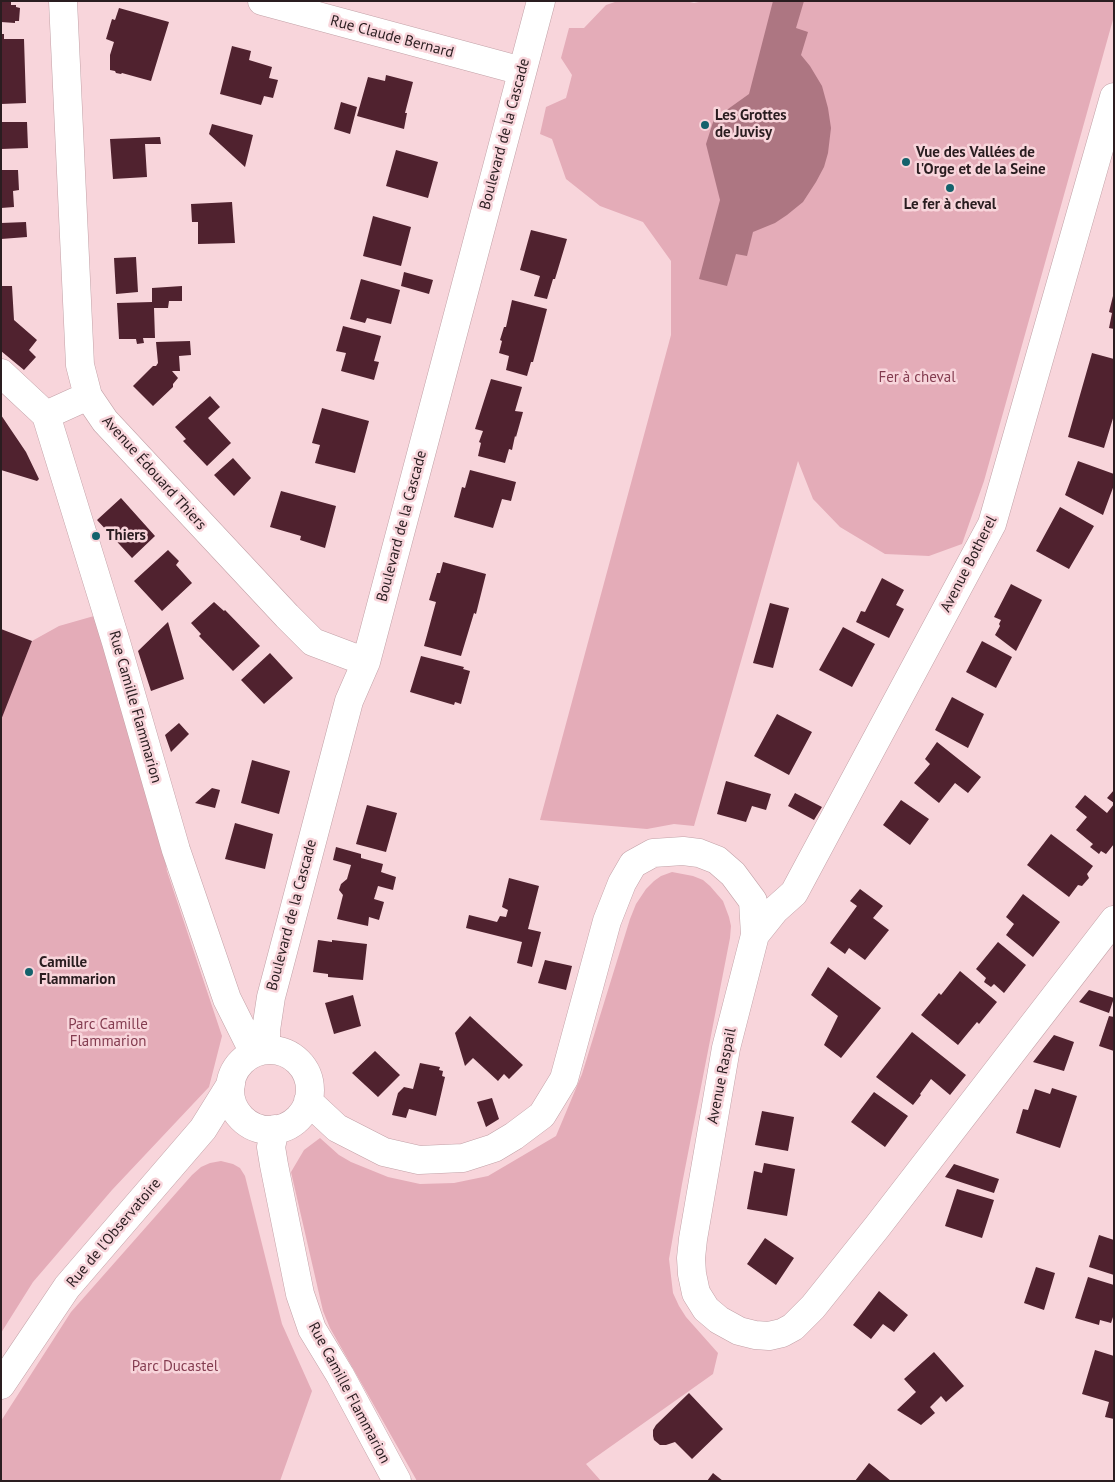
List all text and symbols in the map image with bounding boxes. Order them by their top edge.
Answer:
street label: Rue Claude Bernard [328,12,456,62]
street label: Boulevard de la Cascade [476,56,534,212]
place label: Les Grottes de Juvisy [715,107,787,142]
marker: Les Grottes de Juvisy [699,119,711,131]
place label: Vue des Vallées de l'Orge et de la Seine [916,144,1046,179]
marker: Vue des Vallées de l'Orge et de la Seine [900,156,912,168]
marker: Le fer à cheval [944,182,956,194]
place label: Le fer à cheval [904,196,996,214]
park label: Fer à cheval [878,369,956,387]
street label: Avenue Édouard Thiers [98,412,210,534]
street label: Boulevard de la Cascade [373,448,431,604]
street label: Avenue Botherel [937,513,1001,615]
place label: Thiers [106,527,146,545]
marker: Thiers [90,530,102,542]
street label: Rue Camille Flammarion [105,629,165,785]
street label: Boulevard de la Cascade [263,837,321,993]
place label: Camille Flammarion [39,954,116,989]
marker: Camille Flammarion [23,966,35,978]
park label: Parc Camille Flammarion [68,1016,148,1051]
street label: Avenue Raspail [704,1027,740,1125]
street label: Rue de l'Observatoire [63,1175,165,1291]
street label: Rue Camille Flammarion [304,1319,394,1467]
park label: Parc Ducastel [132,1358,218,1376]

